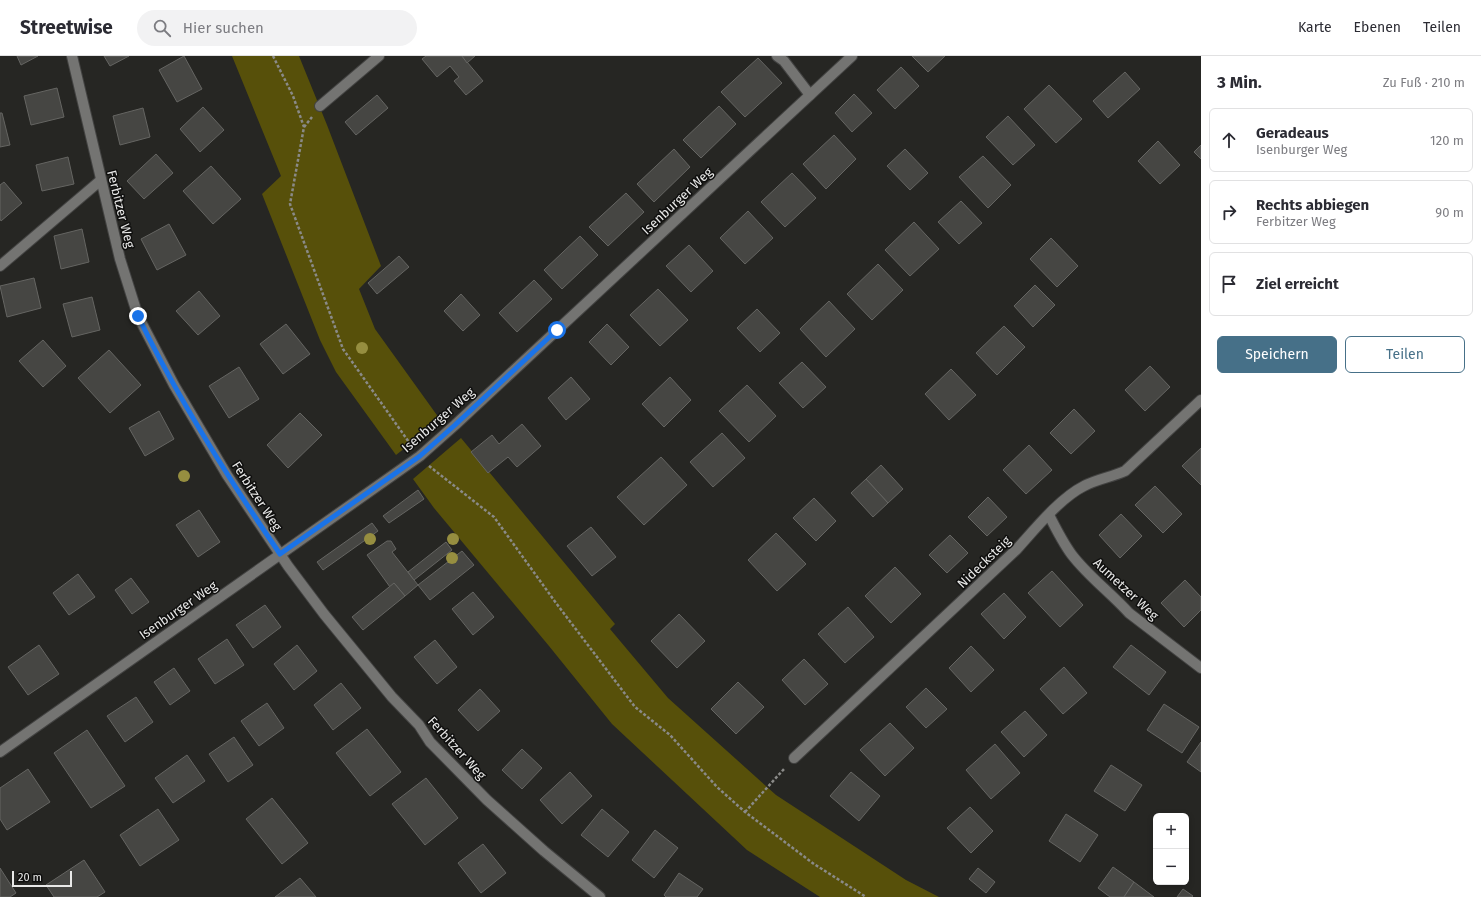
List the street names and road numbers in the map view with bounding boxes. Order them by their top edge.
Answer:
street label: Isenburger Weg [639,164,716,238]
street label: Ferbitzer Weg [104,169,138,250]
street label: Isenburger Weg [399,384,478,456]
street label: Ferbitzer Weg [229,458,285,534]
street label: Nidecksteig [954,533,1014,591]
street label: Aumetzer Weg [1090,555,1162,623]
street label: Isenburger Weg [136,578,220,642]
street label: Ferbitzer Weg [425,713,489,783]

